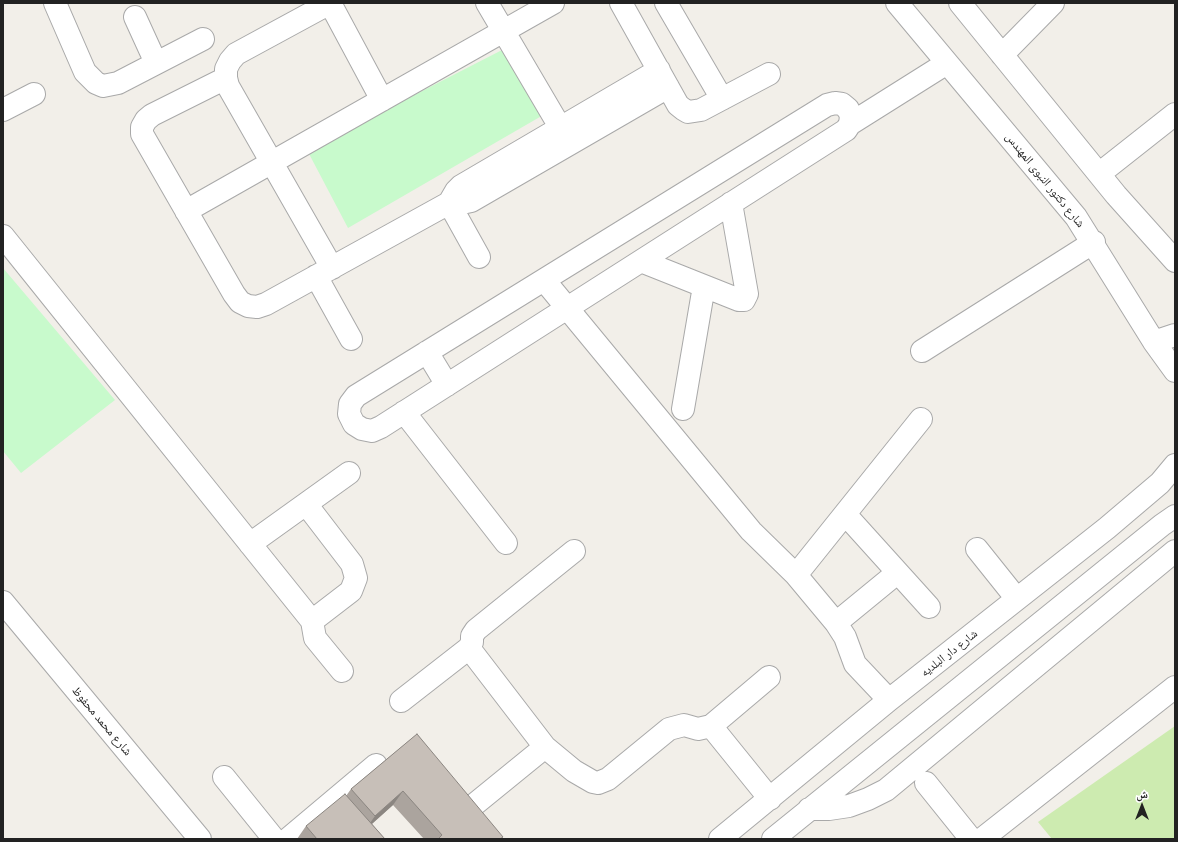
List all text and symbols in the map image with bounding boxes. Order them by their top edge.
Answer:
street label: شارع دكتور النبوى المهندس [1002,130,1088,230]
street label: شارع دار البلديه [918,626,980,680]
street label: شارع محمد محفوظ [69,683,135,759]
north arrow [1122,786,1162,826]
text: ش [1136,787,1148,800]

